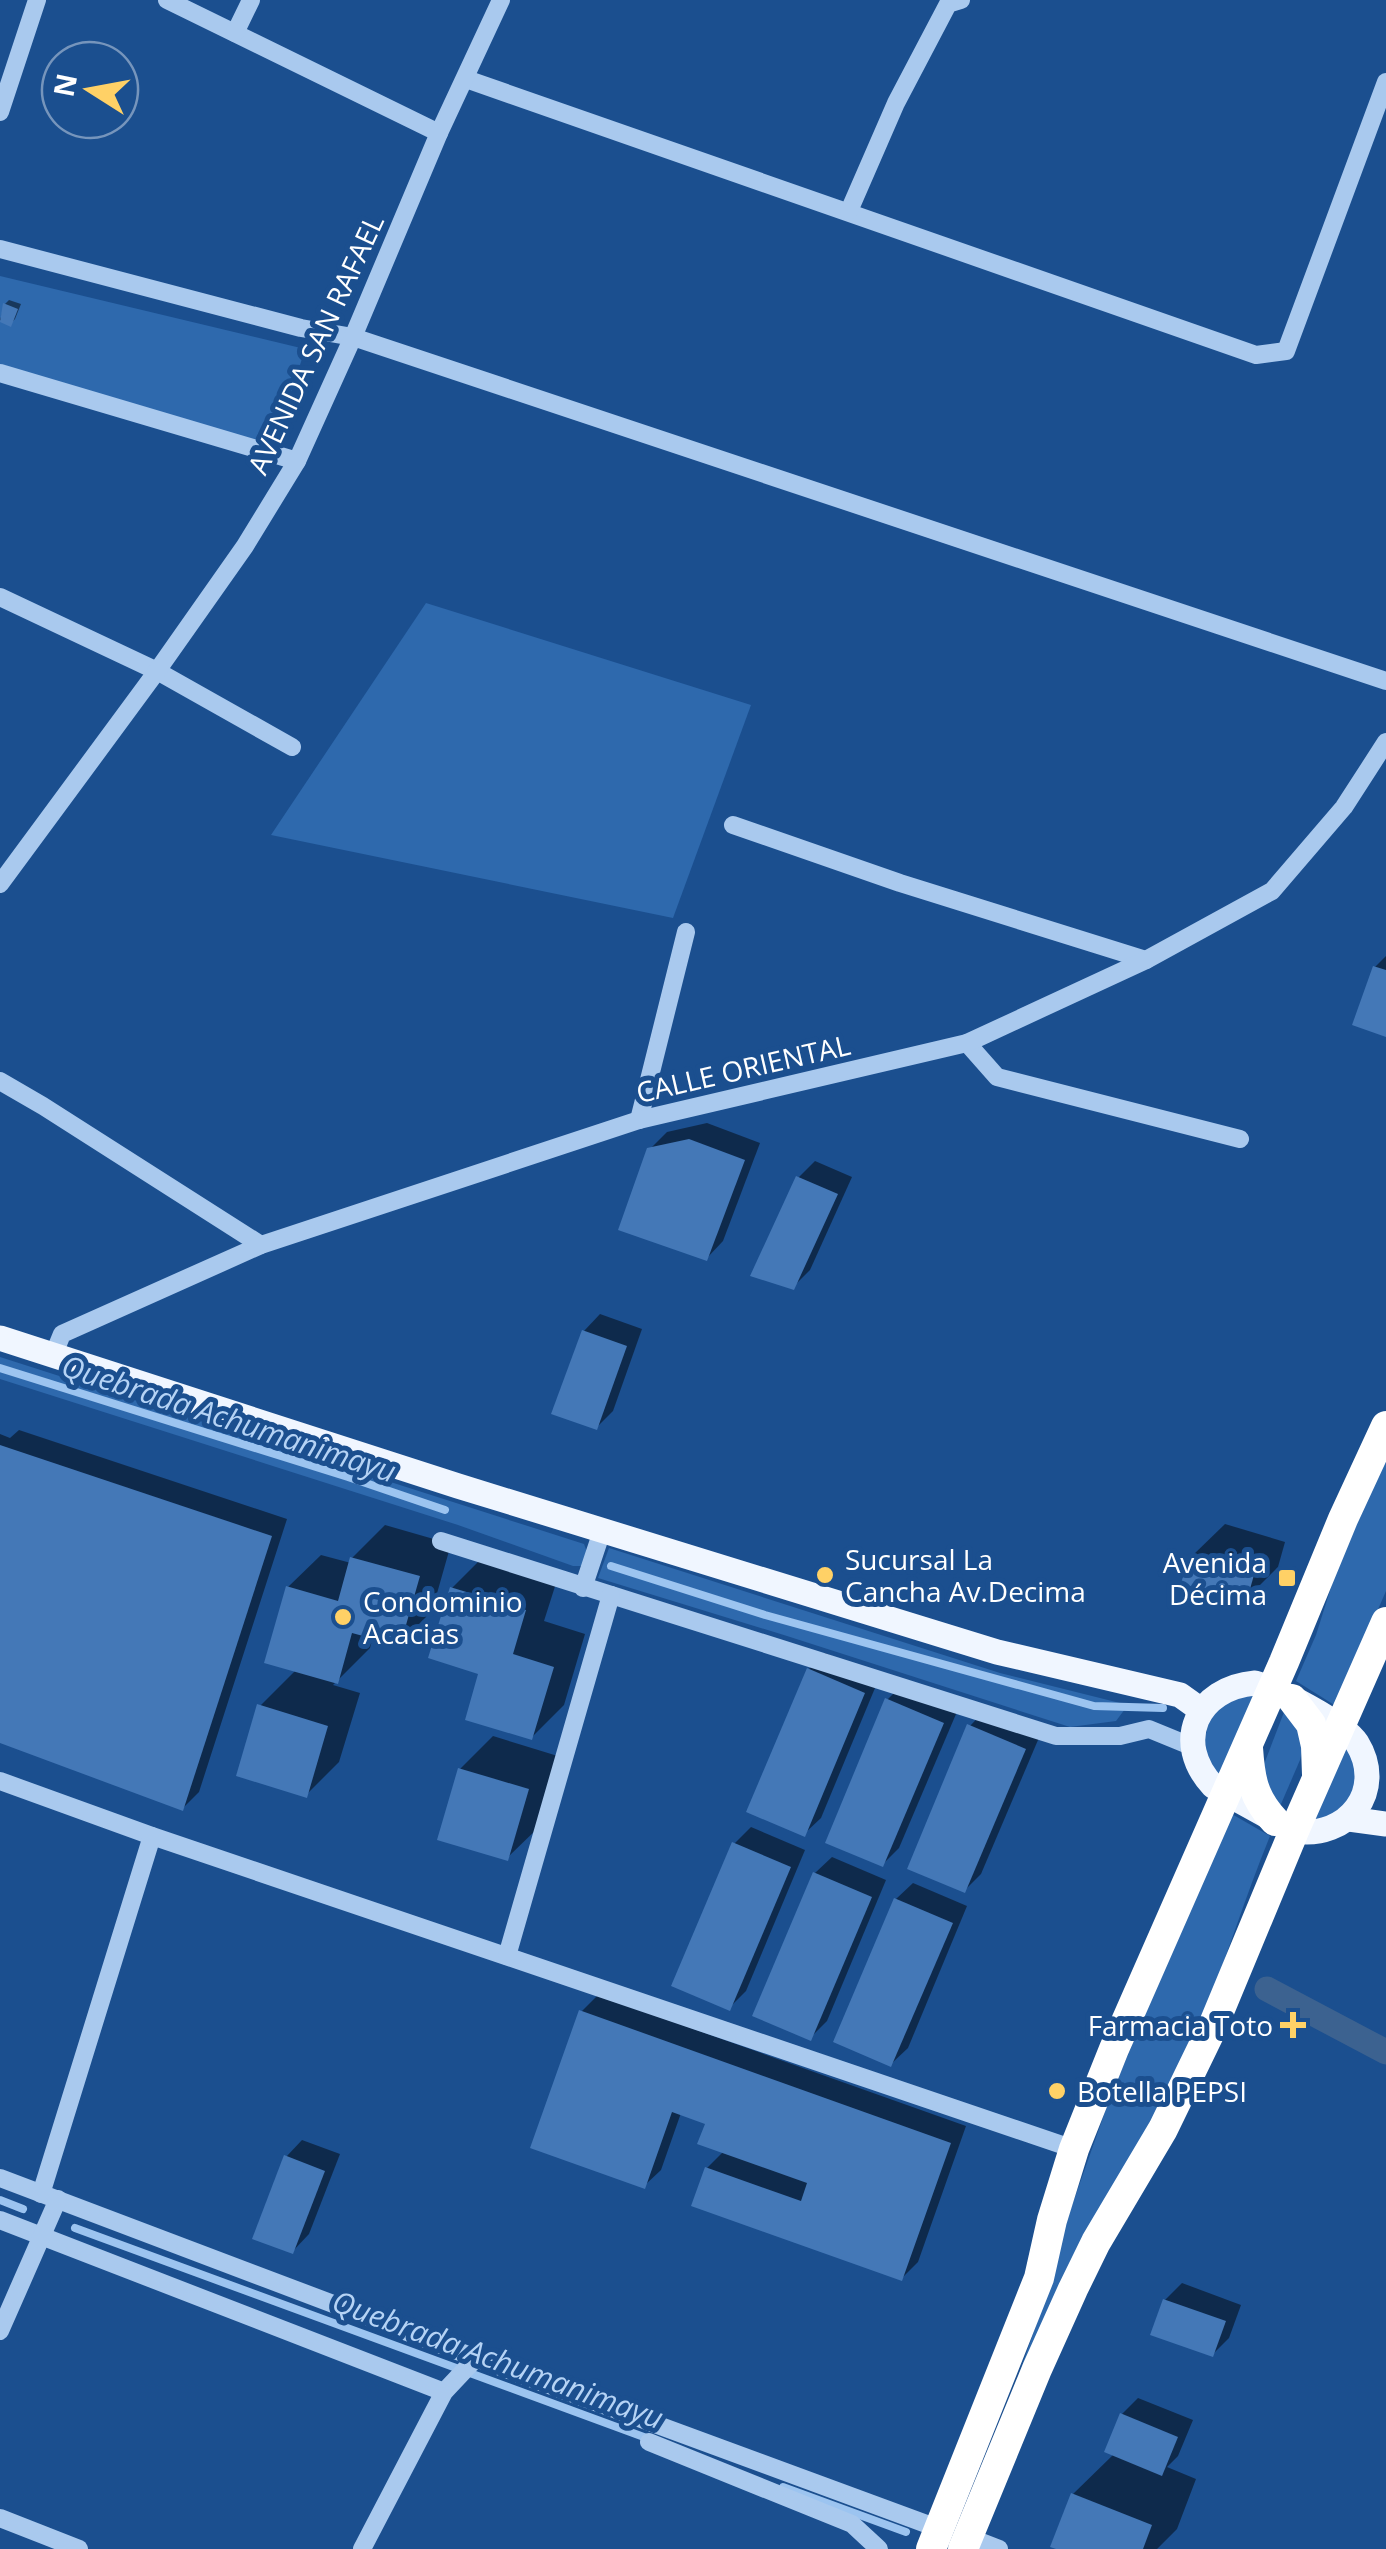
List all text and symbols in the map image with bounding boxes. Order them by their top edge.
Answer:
north arrow [40,40,140,140]
text: N [44,70,85,100]
street label: AVENIDA SAN RAFAEL [238,208,392,480]
street label: CALLE ORIENTAL [632,1025,854,1111]
water label: Quebrada Achumanimayu [57,1345,401,1491]
place label: Sucursal La Cancha Av.Decima [845,1540,1086,1610]
place label: Avenida Décima [1163,1543,1267,1613]
marker: Sucursal La Cancha Av.Decima [814,1564,836,1586]
marker: Avenida Décima [1276,1567,1298,1589]
place label: Condominio Acacias [363,1582,523,1652]
marker: Condominio Acacias [332,1606,354,1628]
place label: Farmacia Toto [1088,2006,1273,2044]
marker: Farmacia Toto [1282,2014,1304,2036]
place label: Botella PEPSI [1077,2072,1247,2110]
marker: Botella PEPSI [1046,2080,1068,2102]
water label: Quebrada Achumanimayu [327,2280,669,2438]

